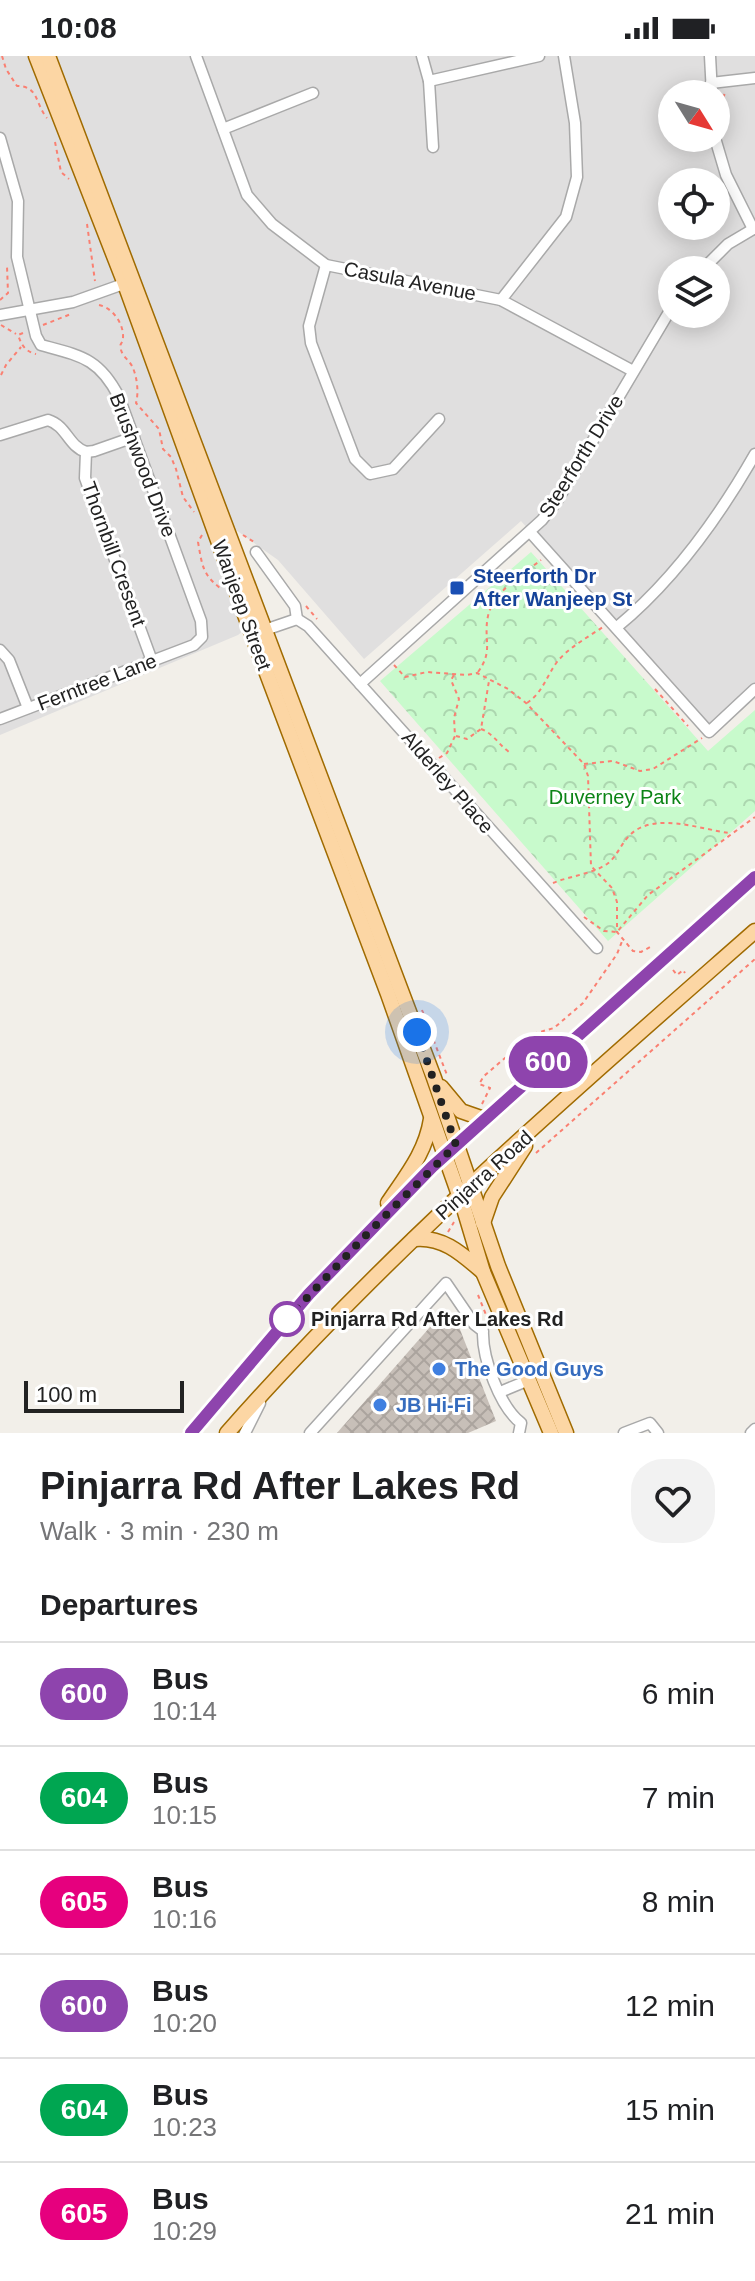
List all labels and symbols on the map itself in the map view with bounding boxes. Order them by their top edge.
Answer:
north arrow [658,80,730,152]
street label: Casula Avenue [342,257,478,305]
street label: Brushwood Drive [105,390,181,540]
street label: Steerforth Drive [535,391,627,521]
street label: Thornbill Cresent [78,479,151,630]
street label: Wanjeep Street [208,537,276,674]
place label: Steerforth Dr After Wanjeep St [473,565,633,610]
marker: Steerforth Dr After Wanjeep St [448,579,466,597]
street label: Ferntree Lane [34,649,160,715]
street label: Alderley Place [398,727,498,837]
park label: Duverney Park [549,786,682,808]
your location [397,1012,437,1052]
line badge: 600 [502,1036,594,1088]
street label: Pinjarra Road [431,1126,537,1224]
marker: Pinjarra Rd After Lakes Rd [270,1302,304,1336]
place label: Pinjarra Rd After Lakes Rd [311,1308,564,1330]
place label: The Good Guys [455,1358,604,1380]
marker: The Good Guys [430,1360,448,1378]
scale bar [24,1377,184,1413]
place label: JB Hi-Fi [396,1394,472,1416]
marker: JB Hi-Fi [371,1396,389,1414]

